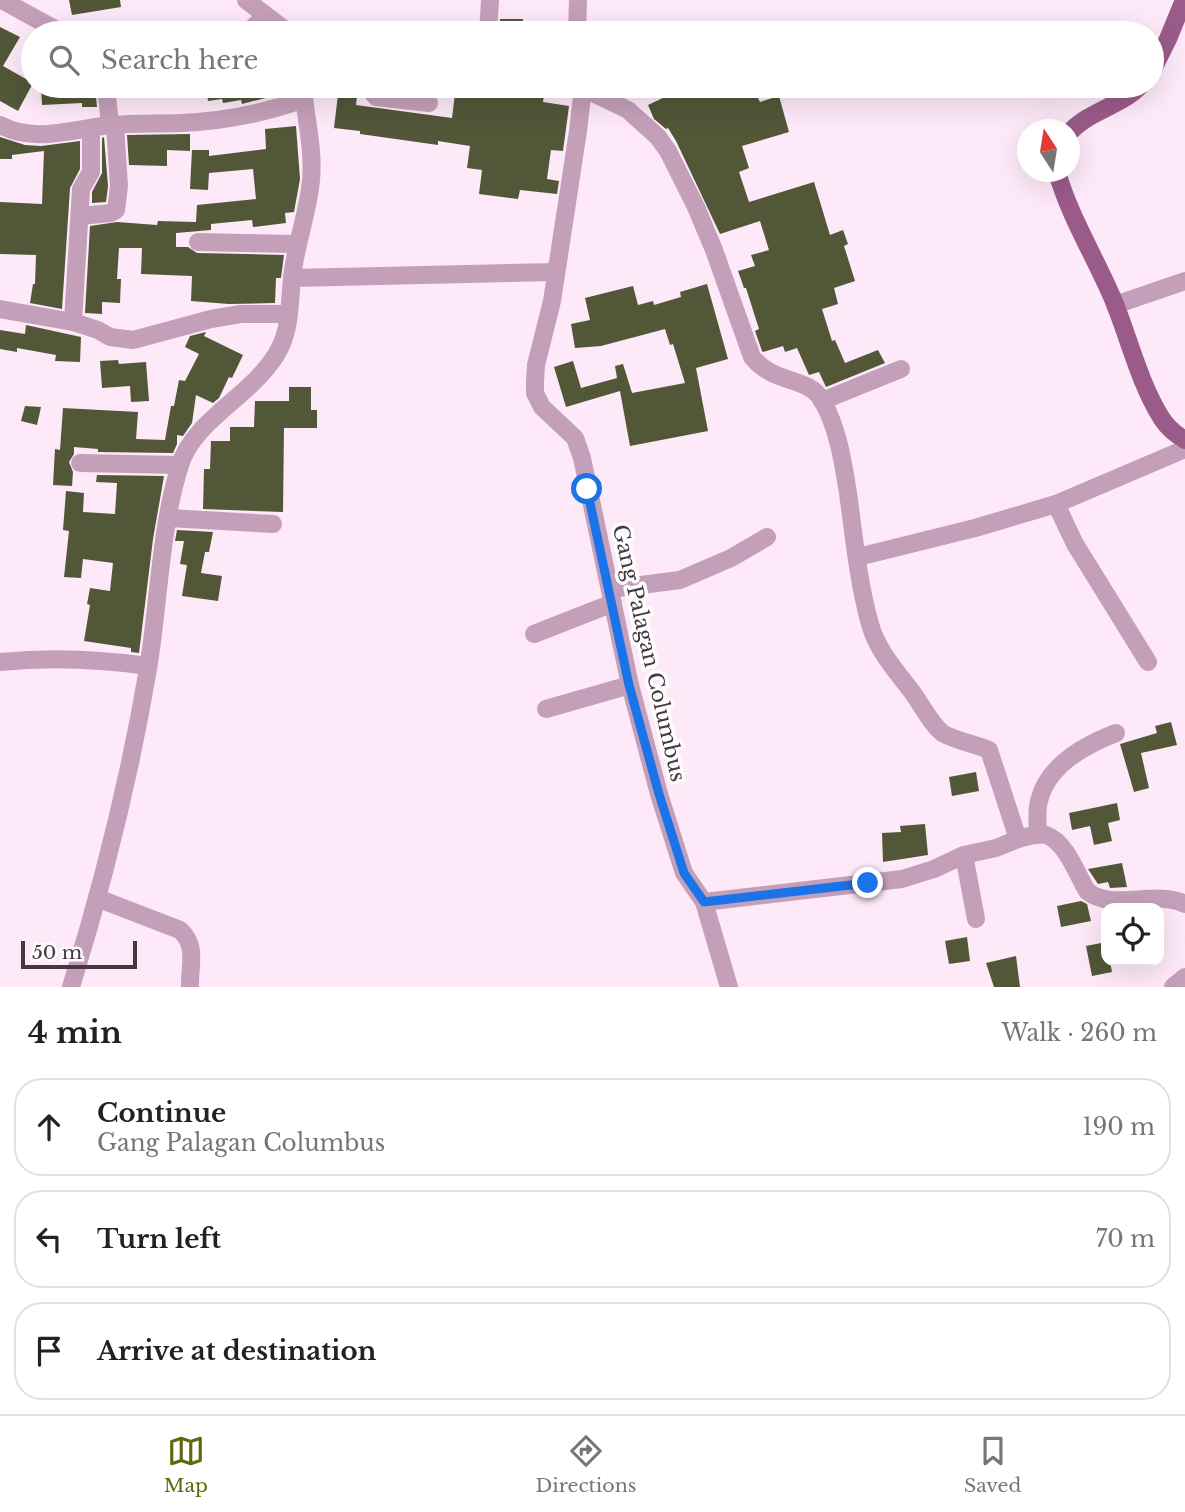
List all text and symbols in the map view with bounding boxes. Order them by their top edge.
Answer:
search box [21,21,1164,98]
icon: search [45,41,83,79]
text: Search here [101,44,258,76]
north arrow [1017,119,1080,182]
route start [571,473,602,504]
street label: Gang Palagan Columbus [607,522,691,784]
route end [852,867,883,898]
map controls [1101,903,1164,966]
button: locate [1101,903,1164,966]
scale bar [21,938,136,970]
text: 50 m [32,941,82,964]
text: 4 min [28,1014,122,1051]
text: Walk · 260 m [1001,1019,1157,1047]
text: Continue [97,1097,226,1129]
icon: ahead [30,1108,68,1146]
text: 190 m [1082,1113,1155,1141]
text: Gang Palagan Columbus [97,1129,385,1157]
icon: left [30,1220,68,1258]
text: Turn left [97,1223,221,1255]
text: 70 m [1096,1225,1155,1253]
icon: arrive [30,1332,68,1370]
text: Arrive at destination [97,1335,377,1367]
tab: Map [164,1432,208,1497]
tab: Directions [535,1432,636,1497]
tab: Saved [964,1432,1021,1497]

